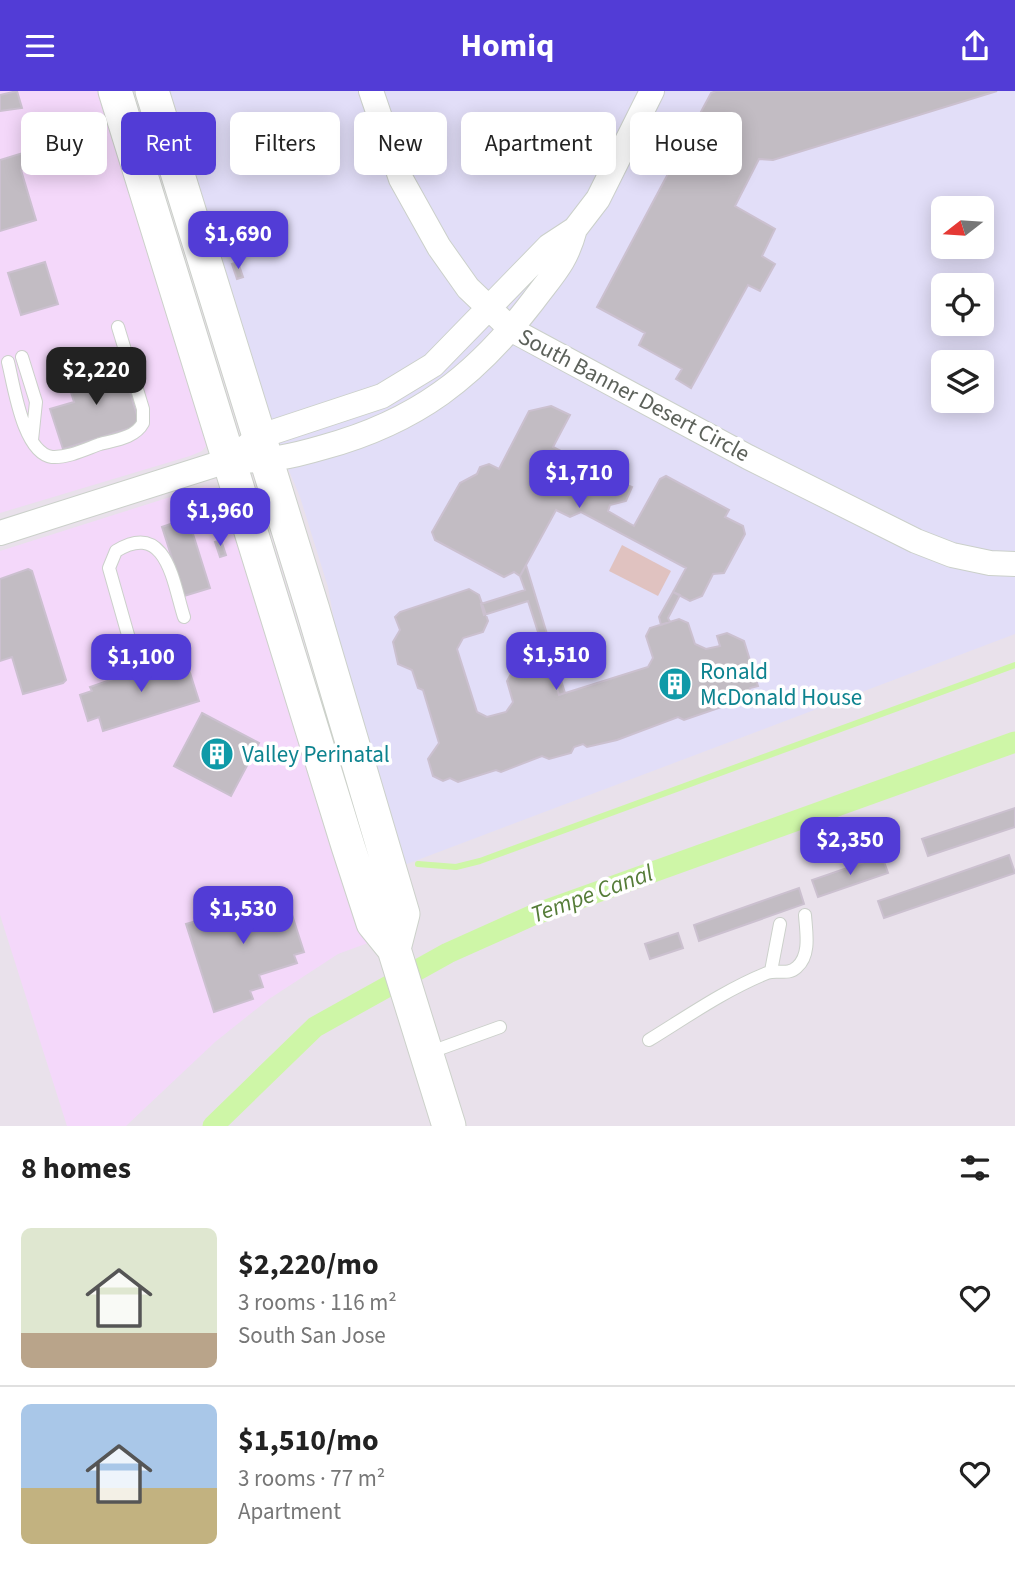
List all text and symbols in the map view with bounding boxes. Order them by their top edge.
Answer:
text: Homiq [461,23,554,69]
icon: menu [21,27,59,65]
icon: share [956,27,994,65]
chip: Buy [21,112,107,175]
chip: Rent [121,112,216,175]
chip: Filters [230,112,340,175]
chip: New [354,112,447,175]
chip: Apartment [461,112,616,175]
chip: House [630,112,742,175]
north arrow [931,196,994,259]
map controls [931,196,994,413]
pin: $1,690 [181,211,295,271]
text: $1,690 [204,217,272,250]
button: locate [931,273,994,336]
street label: South Banner Desert Circle [512,320,756,470]
pin: $2,220 [39,347,153,407]
button: layers [931,350,994,413]
text: $2,220 [62,353,130,386]
pin: $1,710 [522,451,636,510]
text: $1,710 [545,456,613,489]
pin: $1,960 [163,489,277,548]
text: $1,960 [186,494,254,527]
pin: $1,510 [499,633,613,692]
pin: $1,100 [84,635,198,694]
text: $1,510 [522,638,590,671]
text: $1,100 [107,640,175,673]
place label: Ronald McDonald House [700,655,862,714]
building icon: Ronald McDonald House [656,665,694,703]
building icon: Valley Perinatal [198,735,236,773]
place label: Valley Perinatal [242,738,390,771]
pin: $2,350 [793,817,907,877]
text: $2,350 [816,823,884,856]
water label: Tempe Canal [526,856,658,932]
pin: $1,530 [186,887,300,946]
text: $1,530 [209,892,277,925]
text: 8 homes [21,1147,131,1190]
icon: filters [956,1149,994,1187]
text: $2,220/mo [238,1243,379,1286]
icon: home [77,1256,161,1340]
icon: heart [956,1279,994,1317]
text: 3 rooms · 116 m² [238,1286,397,1319]
text: South San Jose [238,1319,386,1352]
text: $1,510/mo [238,1419,379,1462]
icon: home [77,1432,161,1516]
icon: heart [956,1455,994,1493]
text: 3 rooms · 77 m² [238,1462,385,1495]
text: Apartment [238,1495,341,1528]

